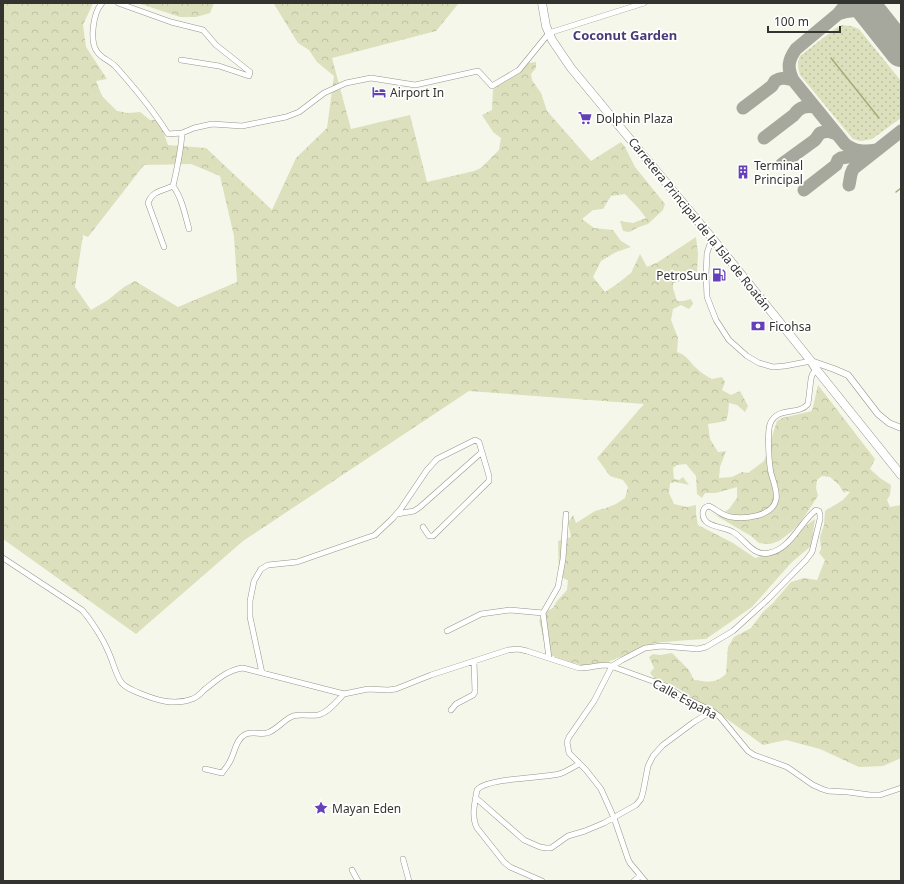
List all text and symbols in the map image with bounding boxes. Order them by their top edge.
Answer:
scale bar [768,8,840,34]
text: 100 m [774,13,809,30]
district label: Coconut Garden [573,26,677,44]
hotel icon: Airport In [371,84,387,100]
place label: Airport In [390,84,444,101]
supermarket icon: Dolphin Plaza [577,110,593,126]
place label: Dolphin Plaza [596,110,673,127]
street label: Carretera Principal de la Isla de Roatán [625,134,775,314]
place label: Terminal Principal [754,157,803,188]
building icon: Terminal Principal [735,164,751,180]
place label: PetroSun [656,267,708,284]
fuel station icon: PetroSun [711,267,727,283]
bank icon: Ficohsa [750,318,766,334]
place label: Ficohsa [769,318,811,335]
street label: Calle España [650,675,720,723]
place icon: Mayan Eden [313,800,329,816]
place label: Mayan Eden [332,800,401,817]

